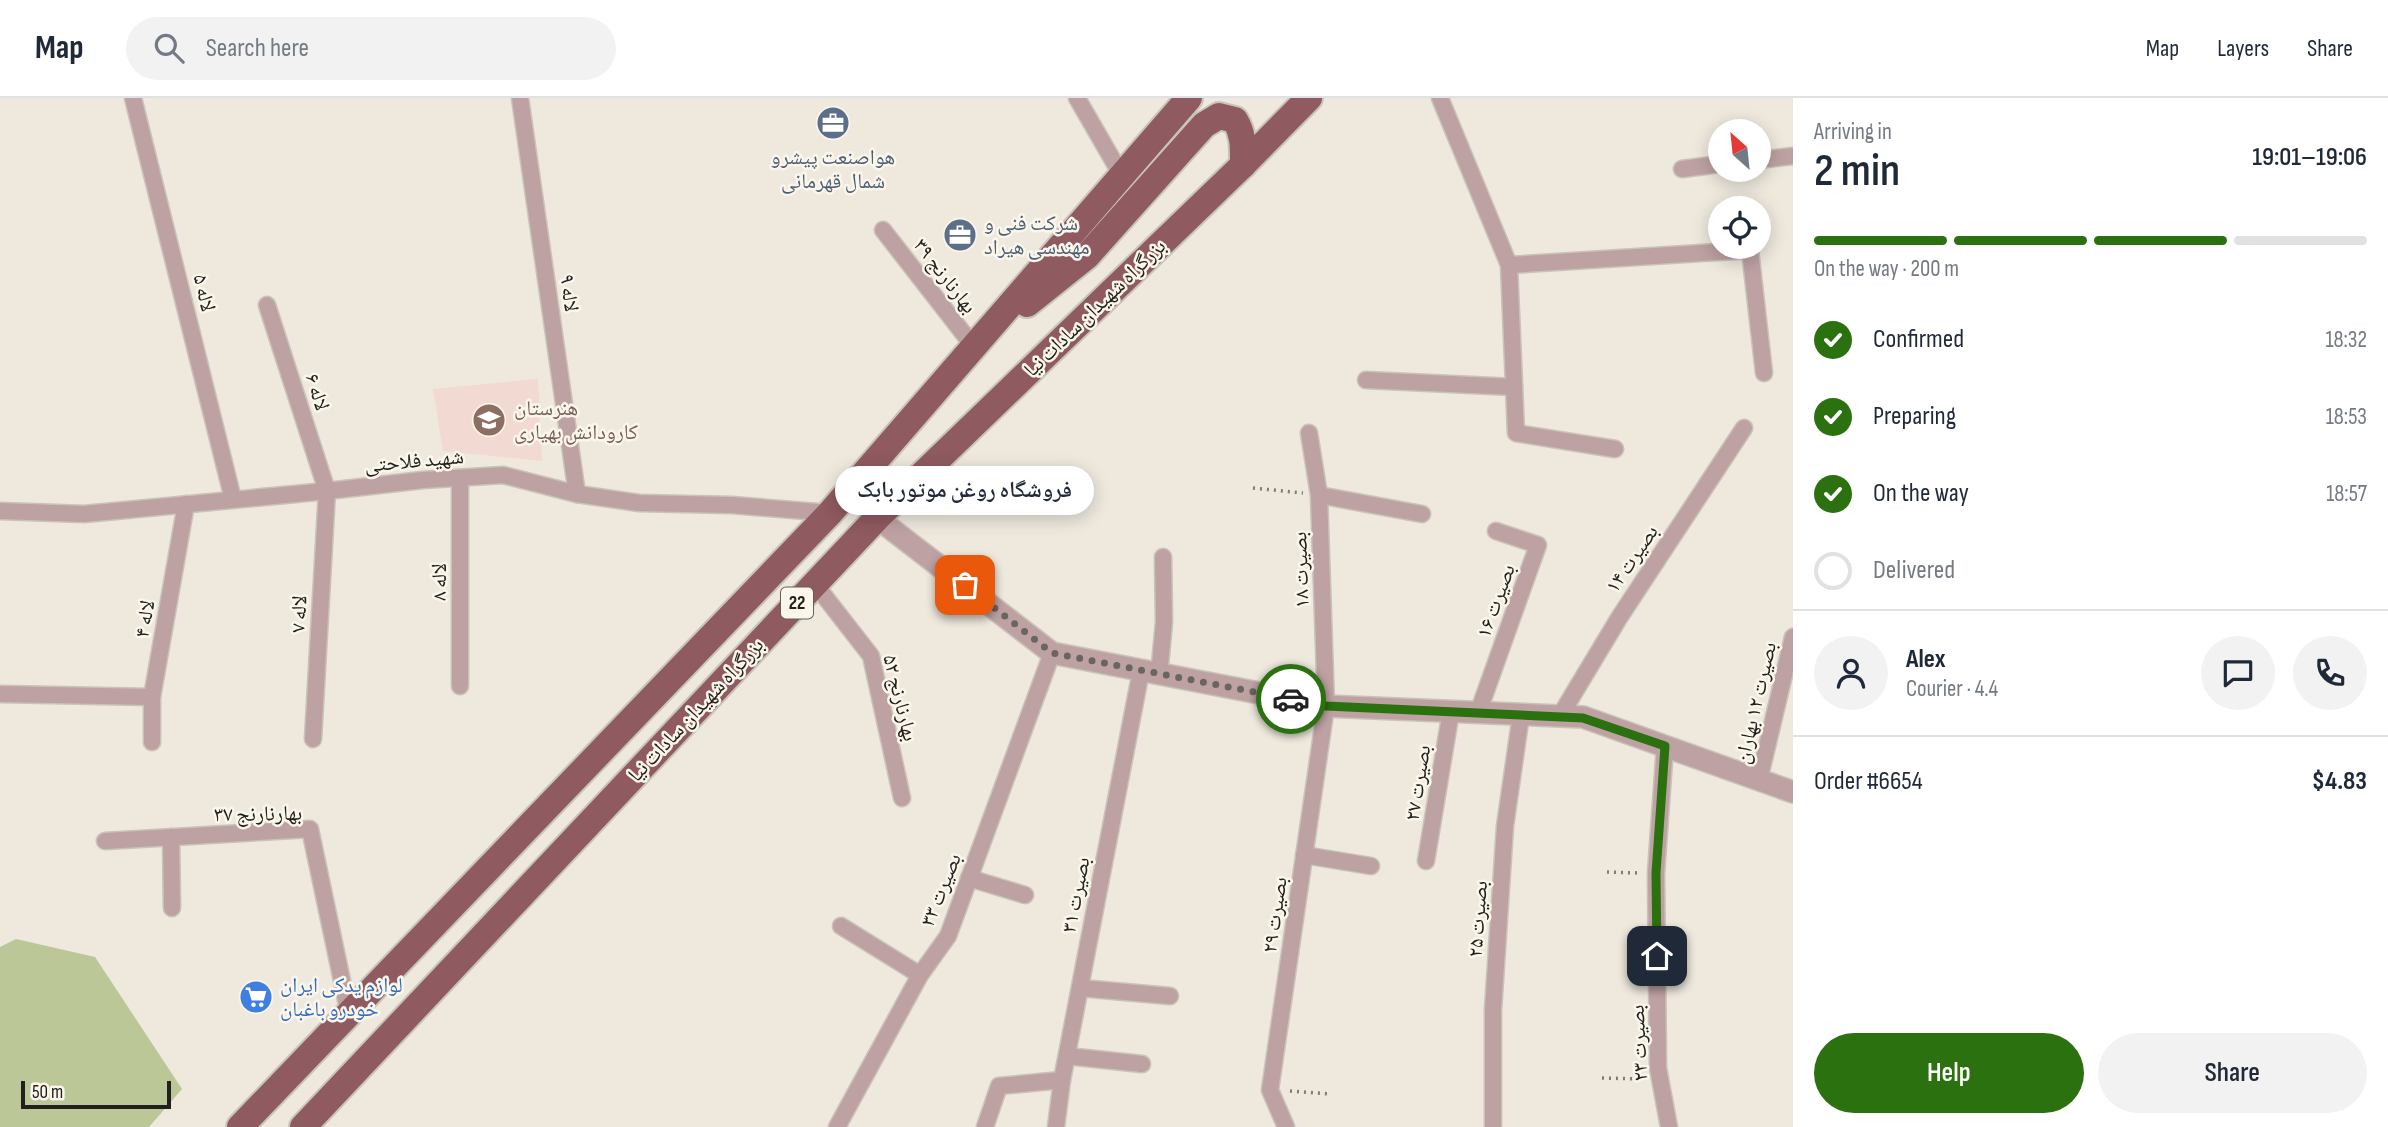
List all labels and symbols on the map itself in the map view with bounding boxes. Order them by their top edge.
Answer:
office icon: هواصنعت پیشرو شمال قهرمانی [814,104,852,142]
north arrow [1708,119,1771,182]
place label: هواصنعت پیشرو شمال قهرمانی [771,145,895,194]
place label: شرکت فنی و مهندسی هیراد [984,211,1090,260]
office icon: شرکت فنی و مهندسی هیراد [941,216,979,254]
street label: بهارنارنج ۳۹ [908,233,982,319]
street label: بزرگراه شهیدان سادات نیا [1019,234,1171,382]
street label: لاله ۵ [187,272,221,314]
street label: لاله ۹ [554,273,584,313]
street label: لاله ۶ [299,370,335,414]
place label: هنرستان کارودانش بهیاری [514,396,638,445]
school or university icon: هنرستان کارودانش بهیاری [470,401,508,439]
street label: شهید فلاحتی [363,444,465,478]
callout: فروشگاه روغن موتور بابک [836,466,1094,515]
street label: بصیرت ۱۴ [1600,520,1664,598]
street label: بصیرت ۱۸ [1287,531,1315,609]
pin [935,555,995,615]
street label: بصیرت ۱۶ [1471,561,1521,641]
street label: لاله ۸ [427,563,452,601]
road number: 22 [781,588,813,618]
street label: لاله ۷ [286,595,312,633]
street label: لاله ۴ [129,598,161,640]
street label: بزرگراه شهیدان سادات نیا [623,633,769,787]
street label: بصیرت ۱۲ بهاران [1730,640,1782,766]
street label: بهارنارنج ۵۲ [877,652,923,744]
courier [1256,664,1326,734]
street label: بصیرت ۲۷ [1400,743,1436,823]
street label: بهارنارنج ۳۷ [214,801,302,827]
street label: بصیرت ۳۳ [915,850,967,930]
street label: بصیرت ۳۱ [1056,855,1096,935]
street label: بصیرت ۲۹ [1257,875,1293,955]
street label: بصیرت ۲۵ [1463,880,1493,958]
pin [1627,926,1687,986]
place label: لوازم یدکی ایران خودرو باغبان [280,973,403,1022]
supermarket icon: لوازم یدکی ایران خودرو باغبان [237,978,275,1016]
street label: بصیرت ۲۳ [1625,1004,1653,1082]
scale bar [21,1078,172,1110]

